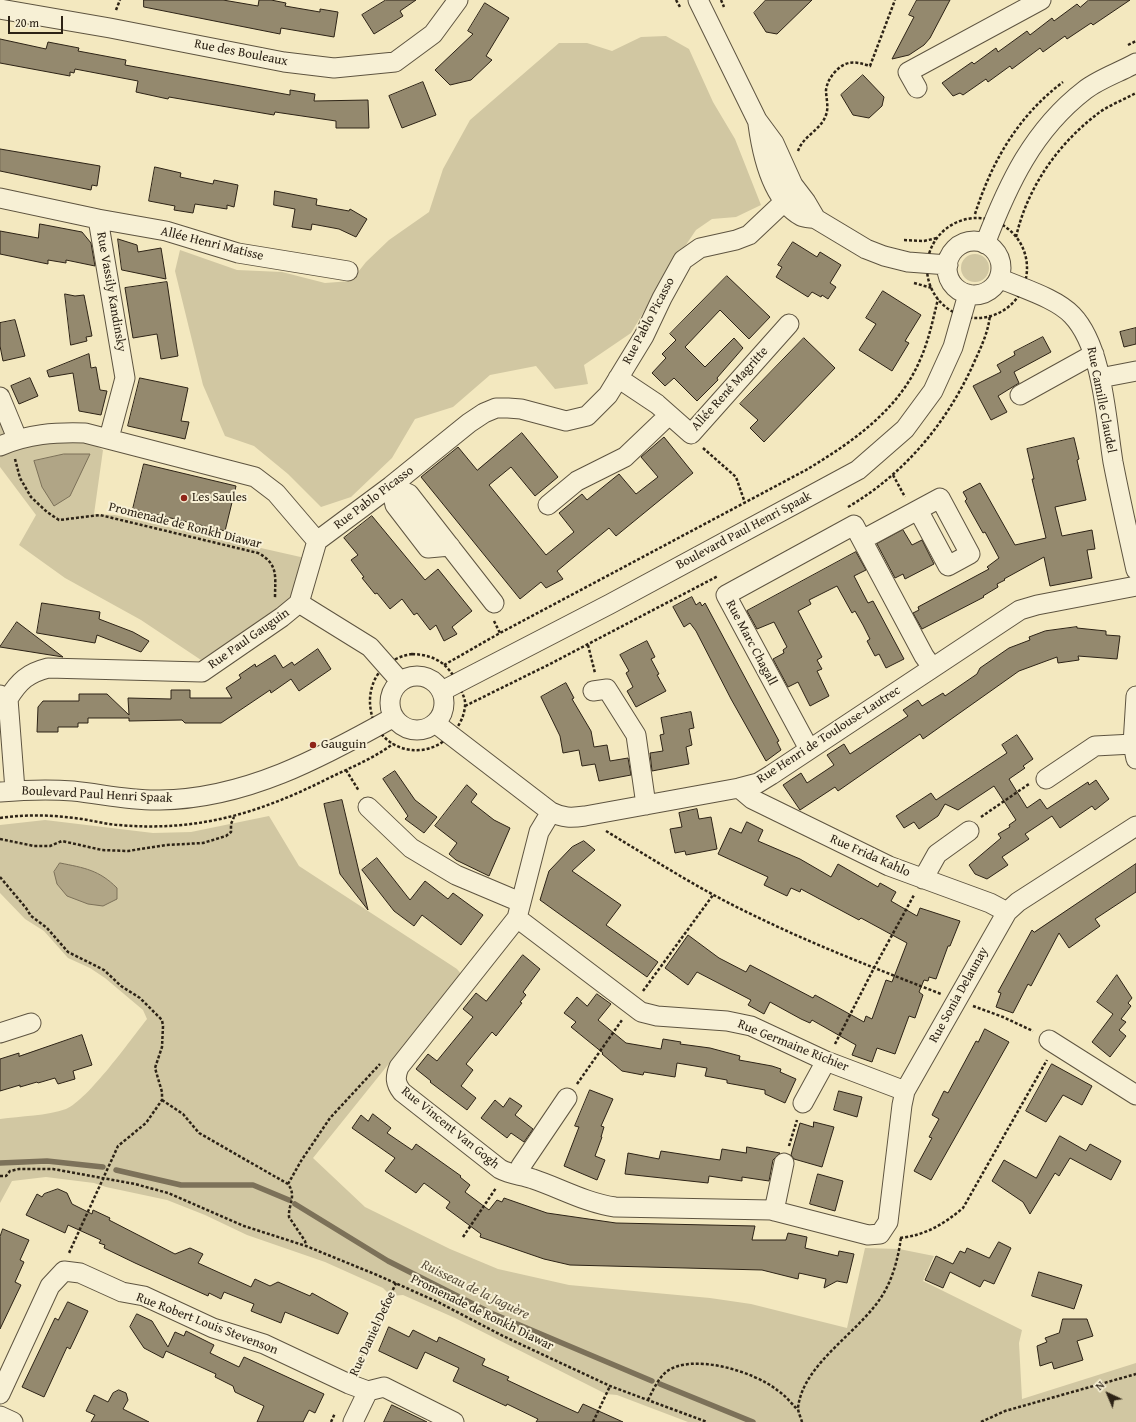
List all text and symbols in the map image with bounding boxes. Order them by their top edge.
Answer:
scale bar [10,8,65,34]
text: 20 m [15,14,39,31]
street label: Rue des Bouleaux [193,36,289,70]
street label: Allée Henri Matisse [159,224,265,264]
street label: Rue Vassily Kandinsky [93,231,129,353]
street label: Rue Pablo Picasso [620,275,678,367]
street label: Allée René Magritte [688,344,772,434]
street label: Rue Camille Claudel [1083,346,1119,454]
street label: Rue Pablo Picasso [331,463,417,533]
street label: Boulevard Paul Henri Spaak [674,489,814,573]
place label: Les Saules [192,490,247,506]
marker: Les Saules [179,493,189,503]
street label: Promenade de Ronkh Diawar [107,499,263,553]
street label: Rue Marc Chagall [722,598,780,688]
street label: Rue Paul Gauguin [205,605,293,673]
street label: Rue Henri de Toulouse-Lautrec [754,683,904,787]
place label: Gauguin [321,737,366,753]
marker: Gauguin [308,740,318,750]
street label: Boulevard Paul Henri Spaak [21,783,173,807]
street label: Rue Frida Kahlo [827,831,913,881]
street label: Rue Sonia Delaunay [926,944,992,1046]
street label: Rue Germaine Richier [735,1017,851,1075]
street label: Rue Vincent Van Gogh [398,1084,502,1172]
water label: Ruisseau de la Jaguère [418,1256,532,1324]
street label: Promenade de Ronkh Diawar [408,1272,556,1354]
street label: Rue Daniel Defoe [346,1289,400,1379]
street label: Rue Robert Louis Stevenson [134,1290,280,1358]
north arrow [1088,1374,1128,1414]
text: N [1091,1377,1108,1394]

